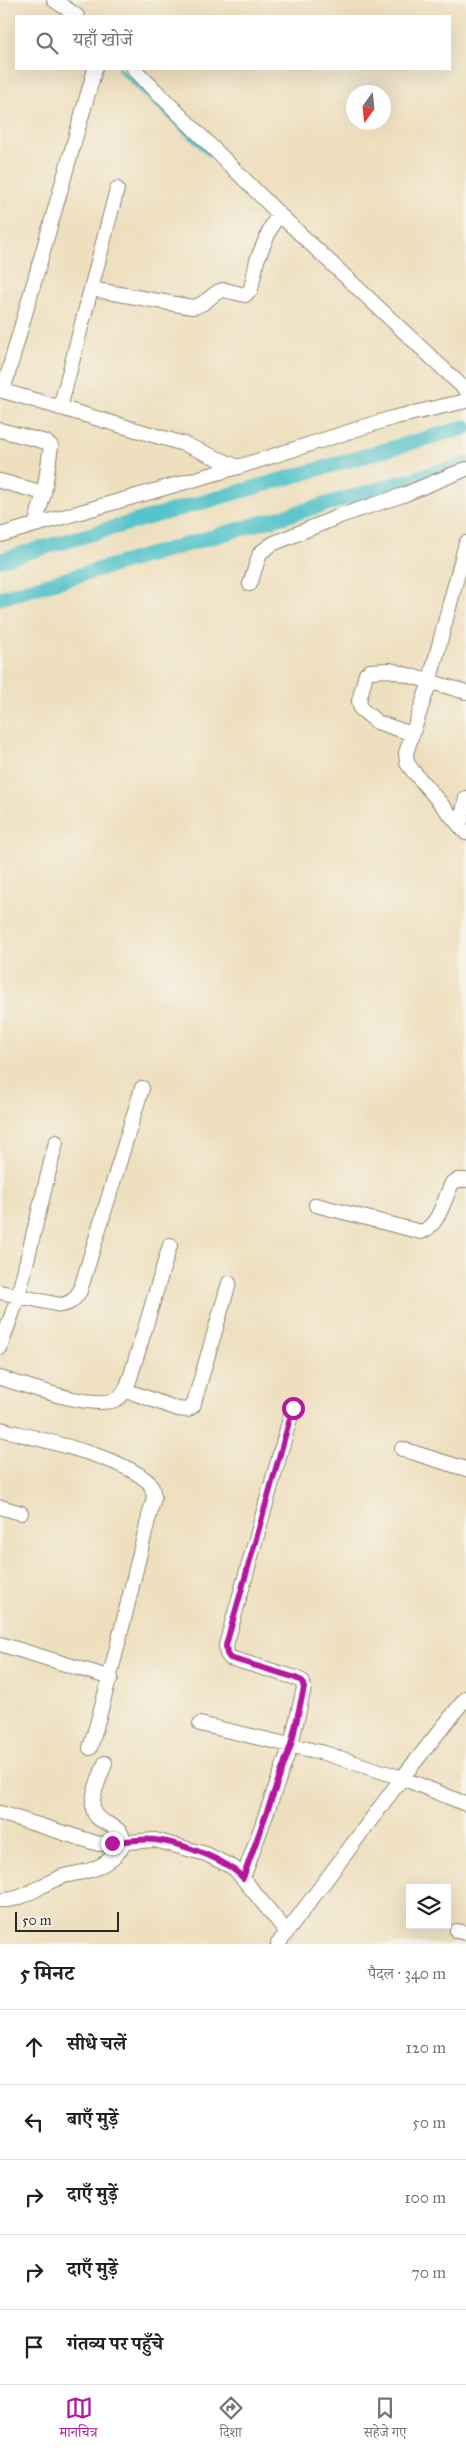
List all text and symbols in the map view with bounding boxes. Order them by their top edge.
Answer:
search box [15,15,451,70]
text: यहाँ खोजें [73,28,133,51]
icon: search [33,29,61,57]
north arrow [346,85,391,130]
route start [282,1397,305,1420]
route end [101,1832,124,1855]
map controls [406,1884,451,1929]
button: layers [406,1884,451,1929]
scale bar [15,1909,119,1932]
text: 50 m [22,1912,51,1929]
text: 5 मिनट [20,1960,74,1986]
text: पैदल · 340 m [368,1964,446,1983]
text: सीधे चलें [67,2032,126,2055]
icon: ahead [20,2033,48,2061]
text: 120 m [406,2038,446,2057]
text: बाएँ मुड़ें [67,2107,118,2130]
icon: left [20,2108,48,2136]
text: 50 m [412,2113,446,2132]
text: दाएँ मुड़ें [67,2182,118,2205]
icon: right [20,2183,48,2211]
text: 100 m [404,2188,446,2207]
text: दाएँ मुड़ें [67,2257,118,2280]
icon: right [20,2258,48,2286]
text: 70 m [411,2263,446,2282]
text: गंतव्य पर पहुँचे [67,2332,163,2355]
icon: arrive [20,2333,48,2361]
tab: मानचित्र [60,2394,98,2446]
tab: दिशा [217,2394,245,2446]
tab: सहेजे गए [364,2394,406,2446]

